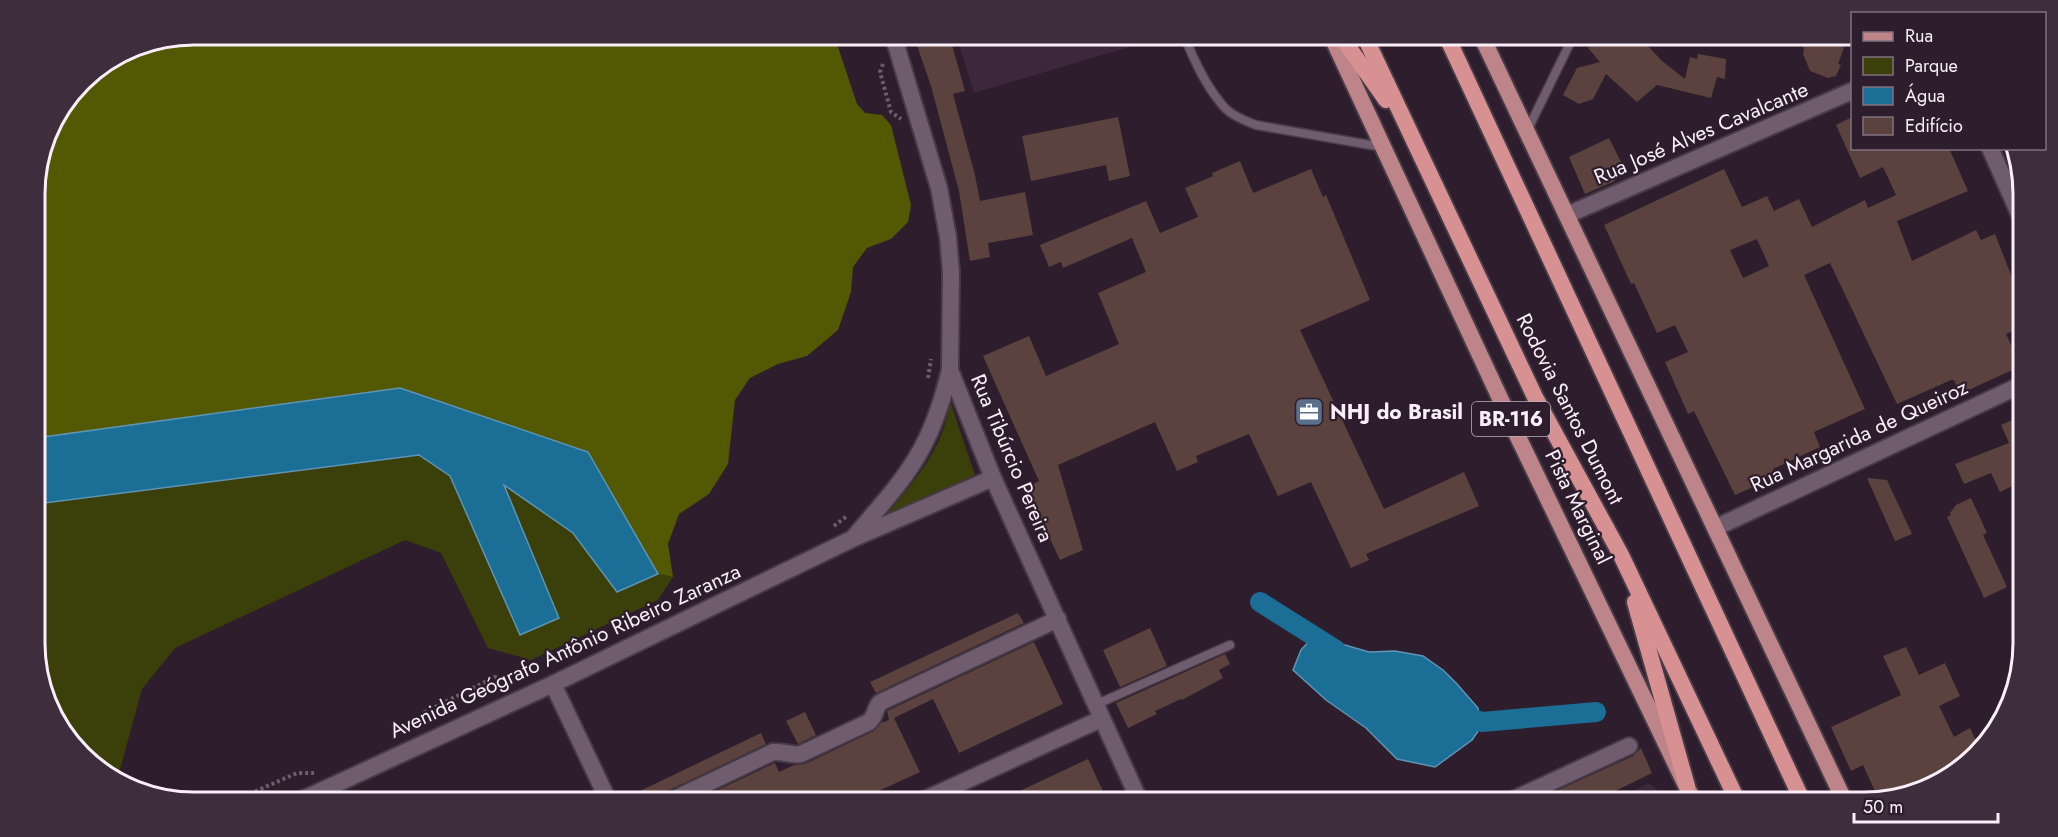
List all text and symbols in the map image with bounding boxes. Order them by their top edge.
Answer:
legend [1851,12,2046,150]
text: Rua [1905,23,1933,49]
text: Parque [1905,53,1958,79]
street label: Rua José Alves Cavalcante [1589,74,1813,192]
text: Água [1905,83,1945,109]
text: Edifício [1905,113,1963,139]
street label: Rodovia Santos Dumont [1509,308,1631,510]
street label: Rua Tibúrcio Pereira [963,369,1061,547]
street label: Rua Margarida de Queiroz [1745,372,1973,500]
office icon: NHJ do Brasil [1293,396,1325,428]
place label: NHJ do Brasil [1330,397,1463,427]
road number: BR-116 [1472,402,1550,436]
street label: Pista Marginal [1537,445,1619,569]
street label: Avenida Geógrafo Antônio Ribeiro Zaranza [384,556,746,746]
scale bar [1854,786,1998,824]
text: 50 m [1863,794,1903,820]

